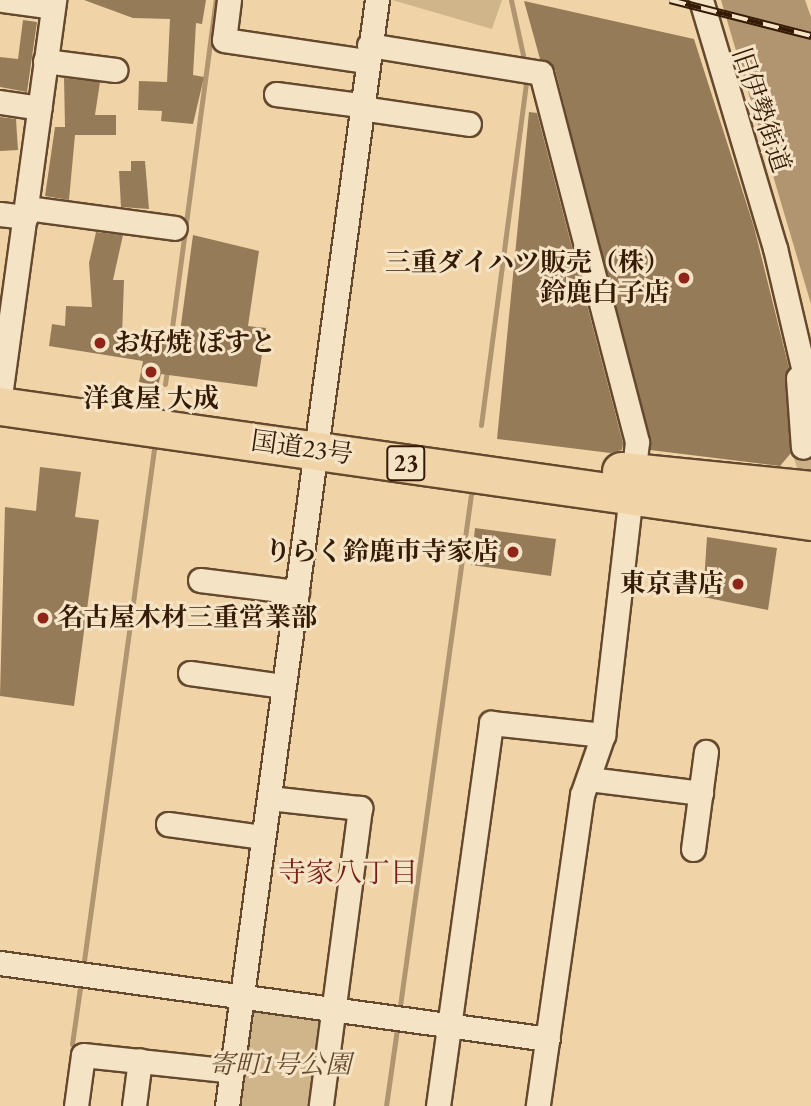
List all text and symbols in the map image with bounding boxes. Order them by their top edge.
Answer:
street label: 旧伊勢街道 [725,43,797,177]
place label: 三重ダイハツ販売（株） 鈴鹿白子店 [384,247,670,308]
marker: 三重ダイハツ販売（株） 鈴鹿白子店 [676,270,692,286]
place label: お好焼 ぽすと [114,327,276,359]
marker: お好焼 ぽすと [92,335,108,351]
marker: 洋食屋 大成 [143,364,159,380]
place label: 洋食屋 大成 [83,383,219,415]
street label: 国道23号 [249,425,355,471]
road number: 23 [385,442,427,484]
place label: りらく鈴鹿市寺家店 [265,536,499,568]
marker: りらく鈴鹿市寺家店 [505,544,521,560]
place label: 東京書店 [620,568,724,600]
marker: 東京書店 [730,576,746,592]
place label: 名古屋木材三重営業部 [57,602,317,634]
marker: 名古屋木材三重営業部 [35,610,51,626]
district label: 寺家八丁目 [278,855,418,889]
park label: 寄町1号公園 [209,1049,351,1081]

